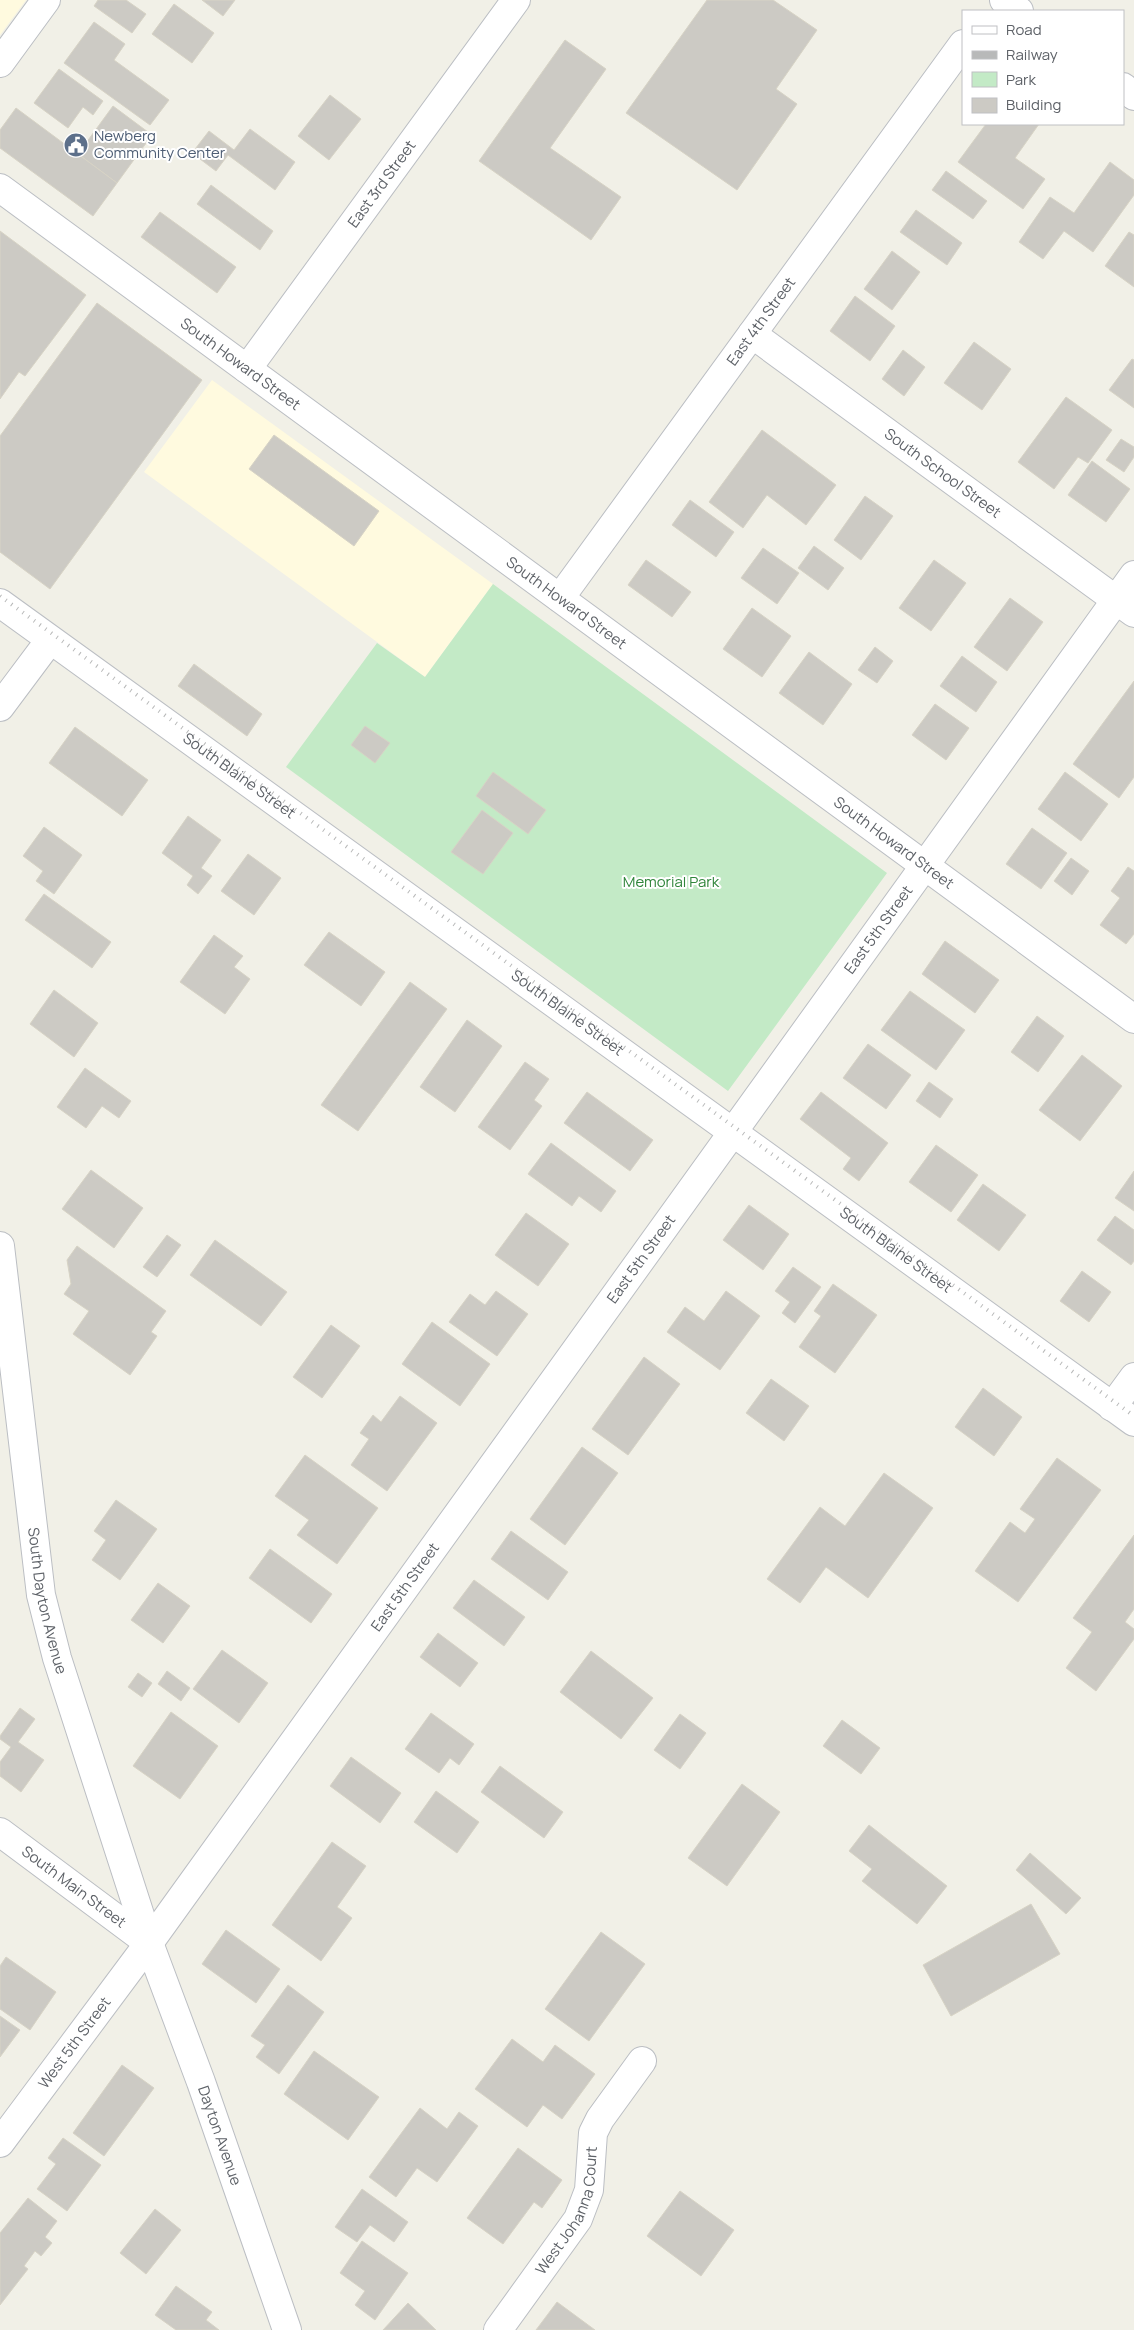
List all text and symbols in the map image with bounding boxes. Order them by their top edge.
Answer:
legend [962,10,1124,125]
text: Road [1006,19,1042,40]
text: Railway [1006,44,1058,65]
text: Park [1006,69,1036,90]
text: Building [1006,94,1061,115]
place label: Newberg Community Center [94,125,226,163]
public building icon: Newberg Community Center [63,132,89,158]
street label: East 3rd Street [343,136,420,232]
street label: East 4th Street [721,273,800,370]
street label: South Howard Street [176,313,305,415]
street label: South School Street [880,423,1006,523]
street label: South Howard Street [502,551,631,654]
street label: South Blaine Street [179,727,300,823]
street label: South Howard Street [830,791,959,894]
park label: Memorial Park [623,871,720,892]
street label: East 5th Street [839,881,917,978]
street label: South Blaine Street [507,965,628,1060]
street label: South Blaine Street [835,1202,957,1297]
street label: East 5th Street [602,1210,680,1307]
street label: South Dayton Avenue [23,1526,73,1677]
street label: East 5th Street [366,1538,444,1635]
street label: South Main Street [17,1841,131,1932]
street label: West 5th Street [33,1992,115,2093]
street label: Dayton Avenue [193,2083,247,2188]
street label: West Johanna Court [530,2146,602,2279]

